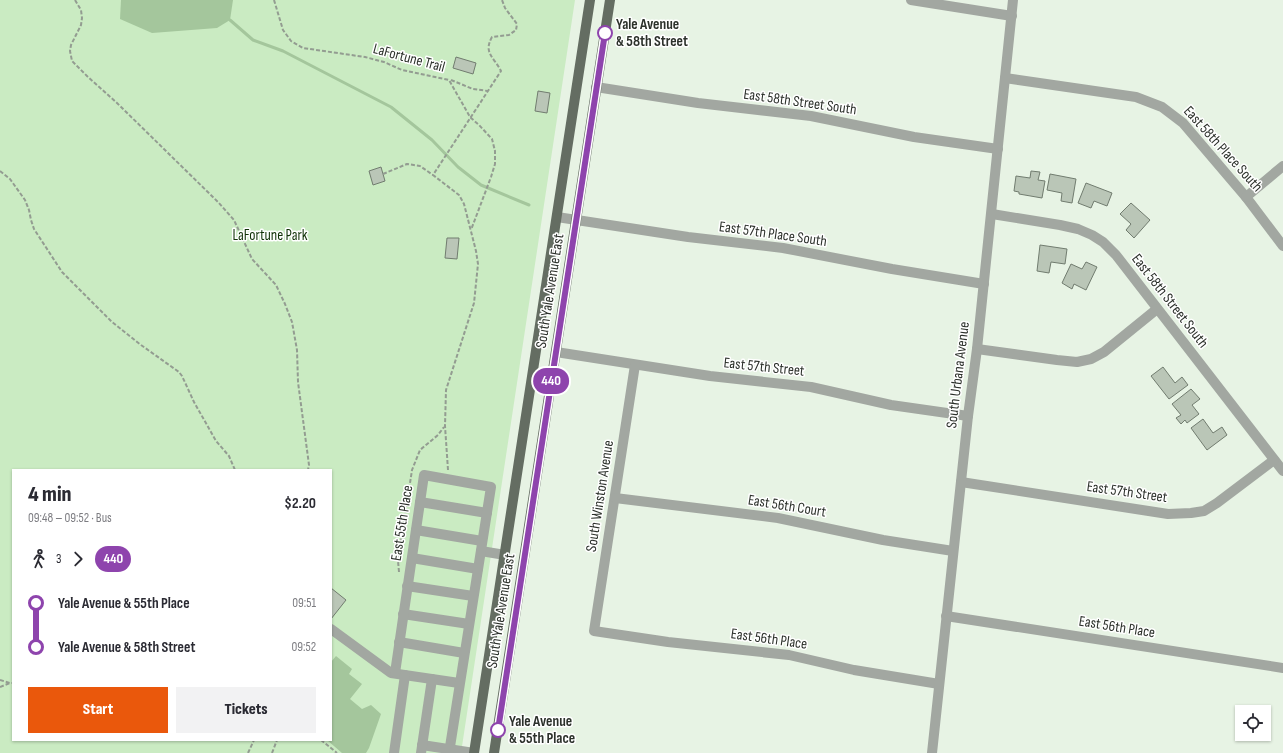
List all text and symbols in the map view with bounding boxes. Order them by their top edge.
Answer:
place label: Yale Avenue & 58th Street [616,15,688,51]
marker: Yale Avenue & 58th Street [597,25,613,41]
street label: LaFortune Trail [371,39,447,77]
street label: East 58th Street South [742,85,858,119]
street label: East 58th Place South [1179,102,1267,196]
street label: East 57th Place South [718,217,828,251]
park label: LaFortune Park [232,226,308,245]
street label: South Yale Avenue East [532,232,568,350]
street label: East 58th Street South [1127,250,1213,352]
street label: South Urbana Avenue [942,321,974,429]
street label: East 57th Street [723,353,806,381]
line badge: 440 [528,368,574,394]
text: 440 [541,372,561,389]
street label: South Winston Avenue [582,439,618,553]
street label: East 57th Street [1085,477,1169,507]
text: 4 min [28,481,72,508]
street label: East 55th Place [387,484,417,562]
street label: East 56th Court [747,490,828,522]
text: $2.20 [284,494,316,513]
text: 09:48 – 09:52 · Bus [28,510,112,526]
icon: walk [28,548,50,570]
icon: forward [67,548,89,570]
text: 440 [103,550,123,567]
text: 3 [56,551,61,567]
street label: South Yale Avenue East [483,552,519,670]
text: Yale Avenue & 55th Place [58,594,190,613]
text: 09:51 [292,595,316,611]
street label: East 56th Place [1078,612,1156,642]
street label: East 56th Place [730,624,808,654]
text: Yale Avenue & 58th Street [58,638,195,657]
text: 09:52 [291,639,316,655]
button: Start [28,687,168,733]
button: Tickets [176,687,316,733]
map controls [1235,705,1271,741]
button: locate [1235,705,1271,741]
place label: Yale Avenue & 55th Place [509,712,575,748]
marker: Yale Avenue & 55th Place [490,722,506,738]

